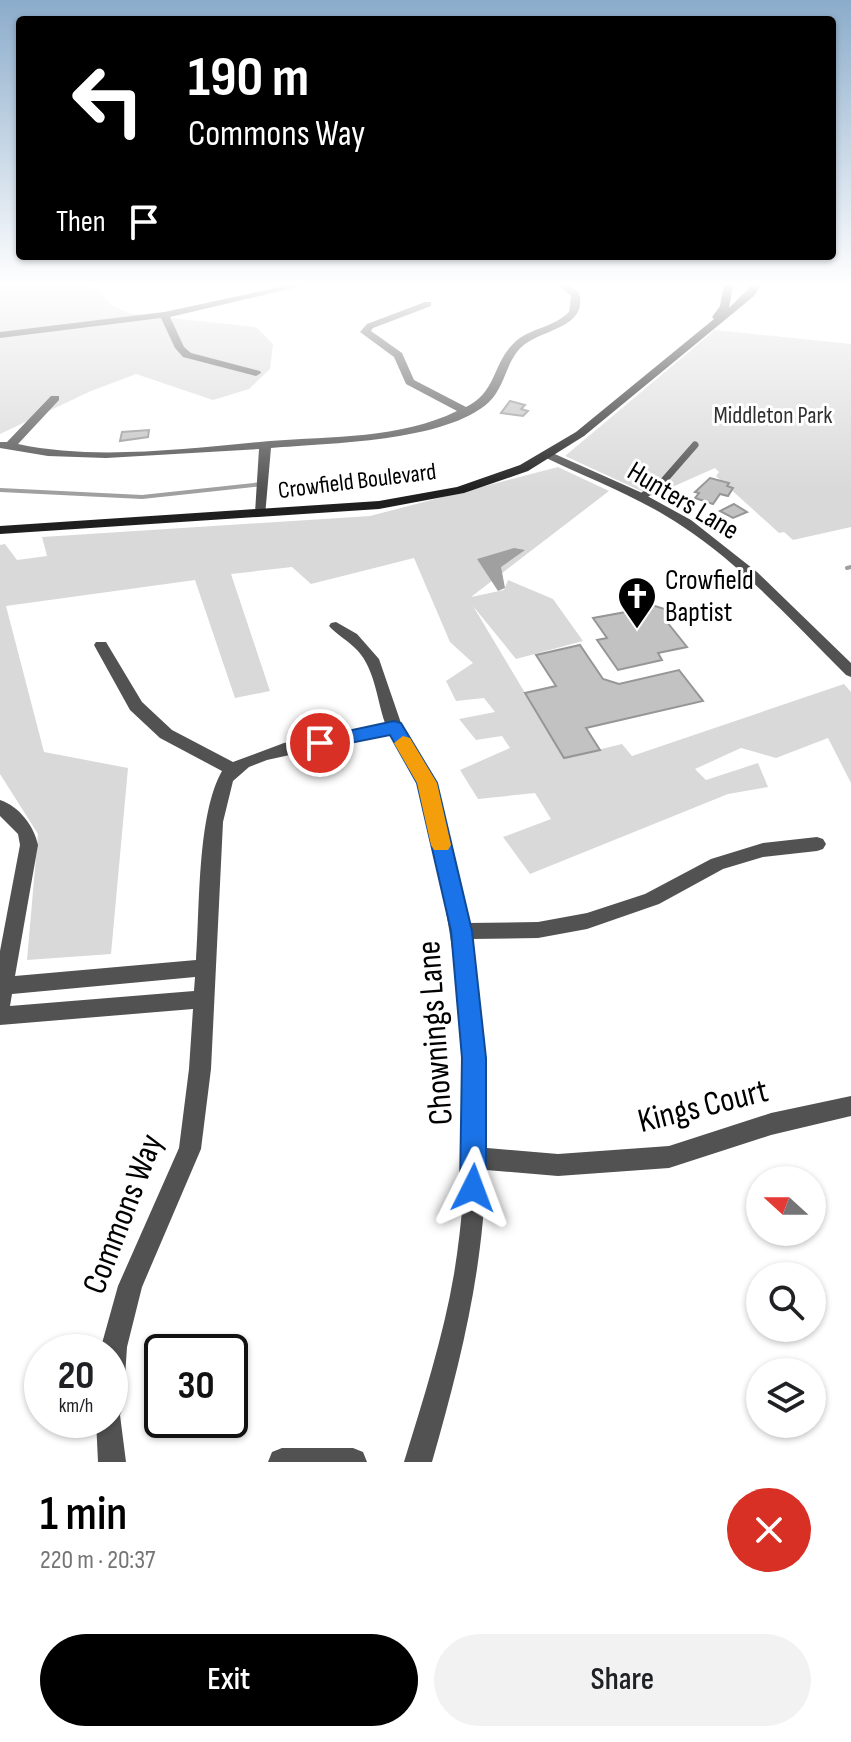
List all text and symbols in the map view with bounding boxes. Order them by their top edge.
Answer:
text: 190 m [188,45,309,112]
icon: left [56,48,160,152]
text: Commons Way [188,113,365,156]
icon: arrive [122,200,166,244]
text: Then [56,204,106,240]
park label: Middleton Park [713,401,833,430]
street label: Hunters Lane [621,455,745,547]
street label: Crowfield Boulevard [276,457,438,505]
place label: Crowfield Baptist [665,564,754,629]
church icon: Crowfield Baptist [616,575,658,630]
pin [286,709,354,777]
icon: arrive [298,721,342,765]
street label: Chownings Lane [408,939,462,1127]
street label: Kings Court [634,1070,772,1142]
street label: Commons Way [74,1129,172,1299]
position arrow [431,1146,515,1230]
north arrow [746,1166,826,1246]
map controls [746,1166,826,1438]
button: search [746,1262,826,1342]
speed limit sign: 30 [144,1334,248,1438]
text: 20 [58,1352,94,1400]
button: layers [746,1358,826,1438]
text: km/h [59,1394,93,1418]
text: 1 min [40,1486,127,1543]
button: close [727,1488,811,1572]
text: 220 m · 20:37 [40,1545,156,1576]
button: Exit [40,1634,418,1726]
button: Share [434,1634,811,1726]

